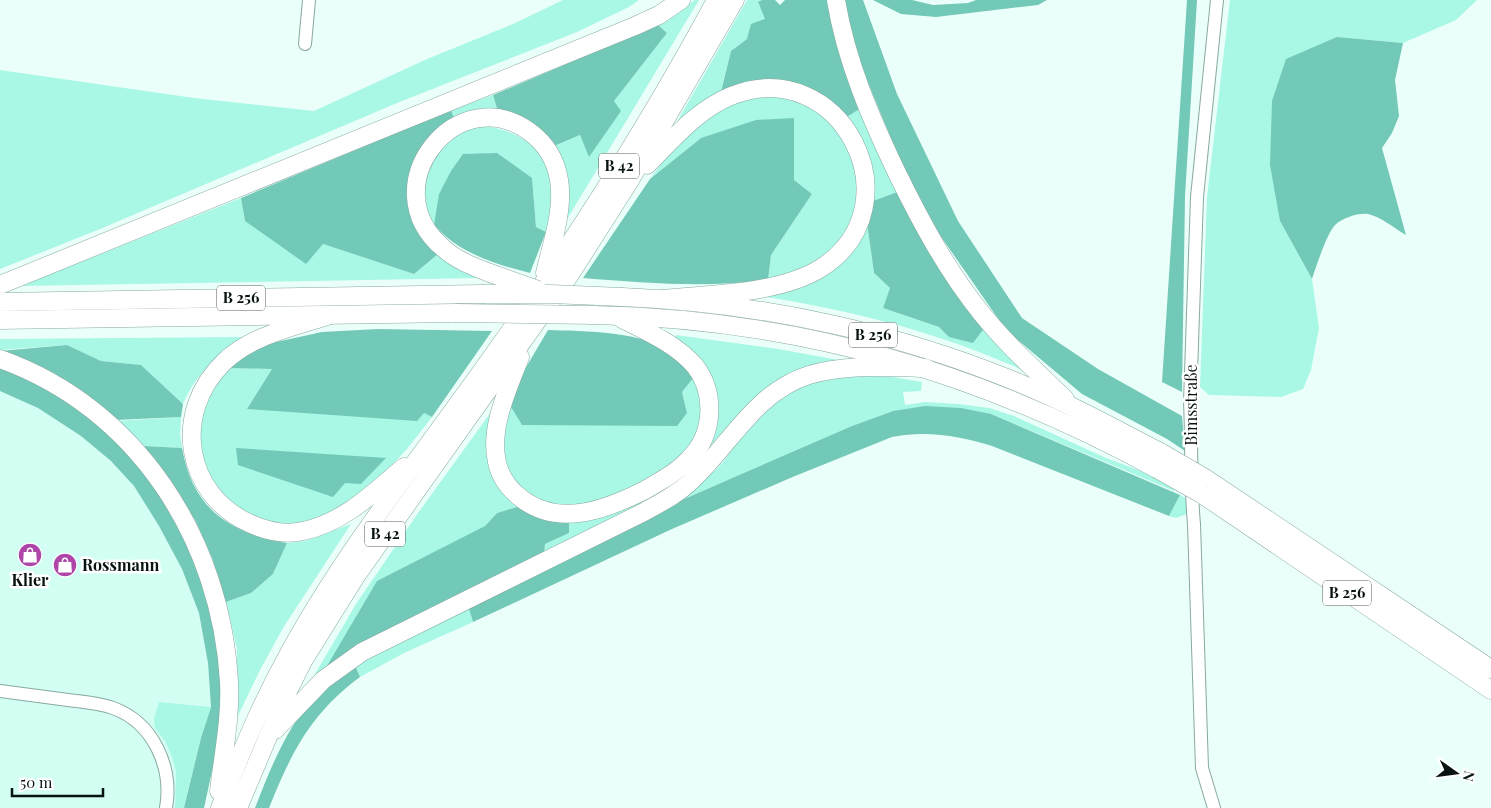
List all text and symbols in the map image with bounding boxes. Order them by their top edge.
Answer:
road number: B 42 [599,154,639,178]
road number: B 256 [217,286,265,310]
road number: B 256 [849,322,897,348]
street label: Bimsstraße [1180,364,1201,446]
road number: B 42 [365,522,405,546]
shop icon: Klier [17,542,43,568]
shop icon: Rossmann [52,552,78,578]
place label: Rossmann [82,554,159,575]
place label: Klier [12,569,49,590]
road number: B 256 [1323,580,1371,606]
north arrow [1431,748,1481,798]
scale bar [12,766,104,798]
text: N [1459,769,1480,783]
text: 50 m [20,772,53,792]

